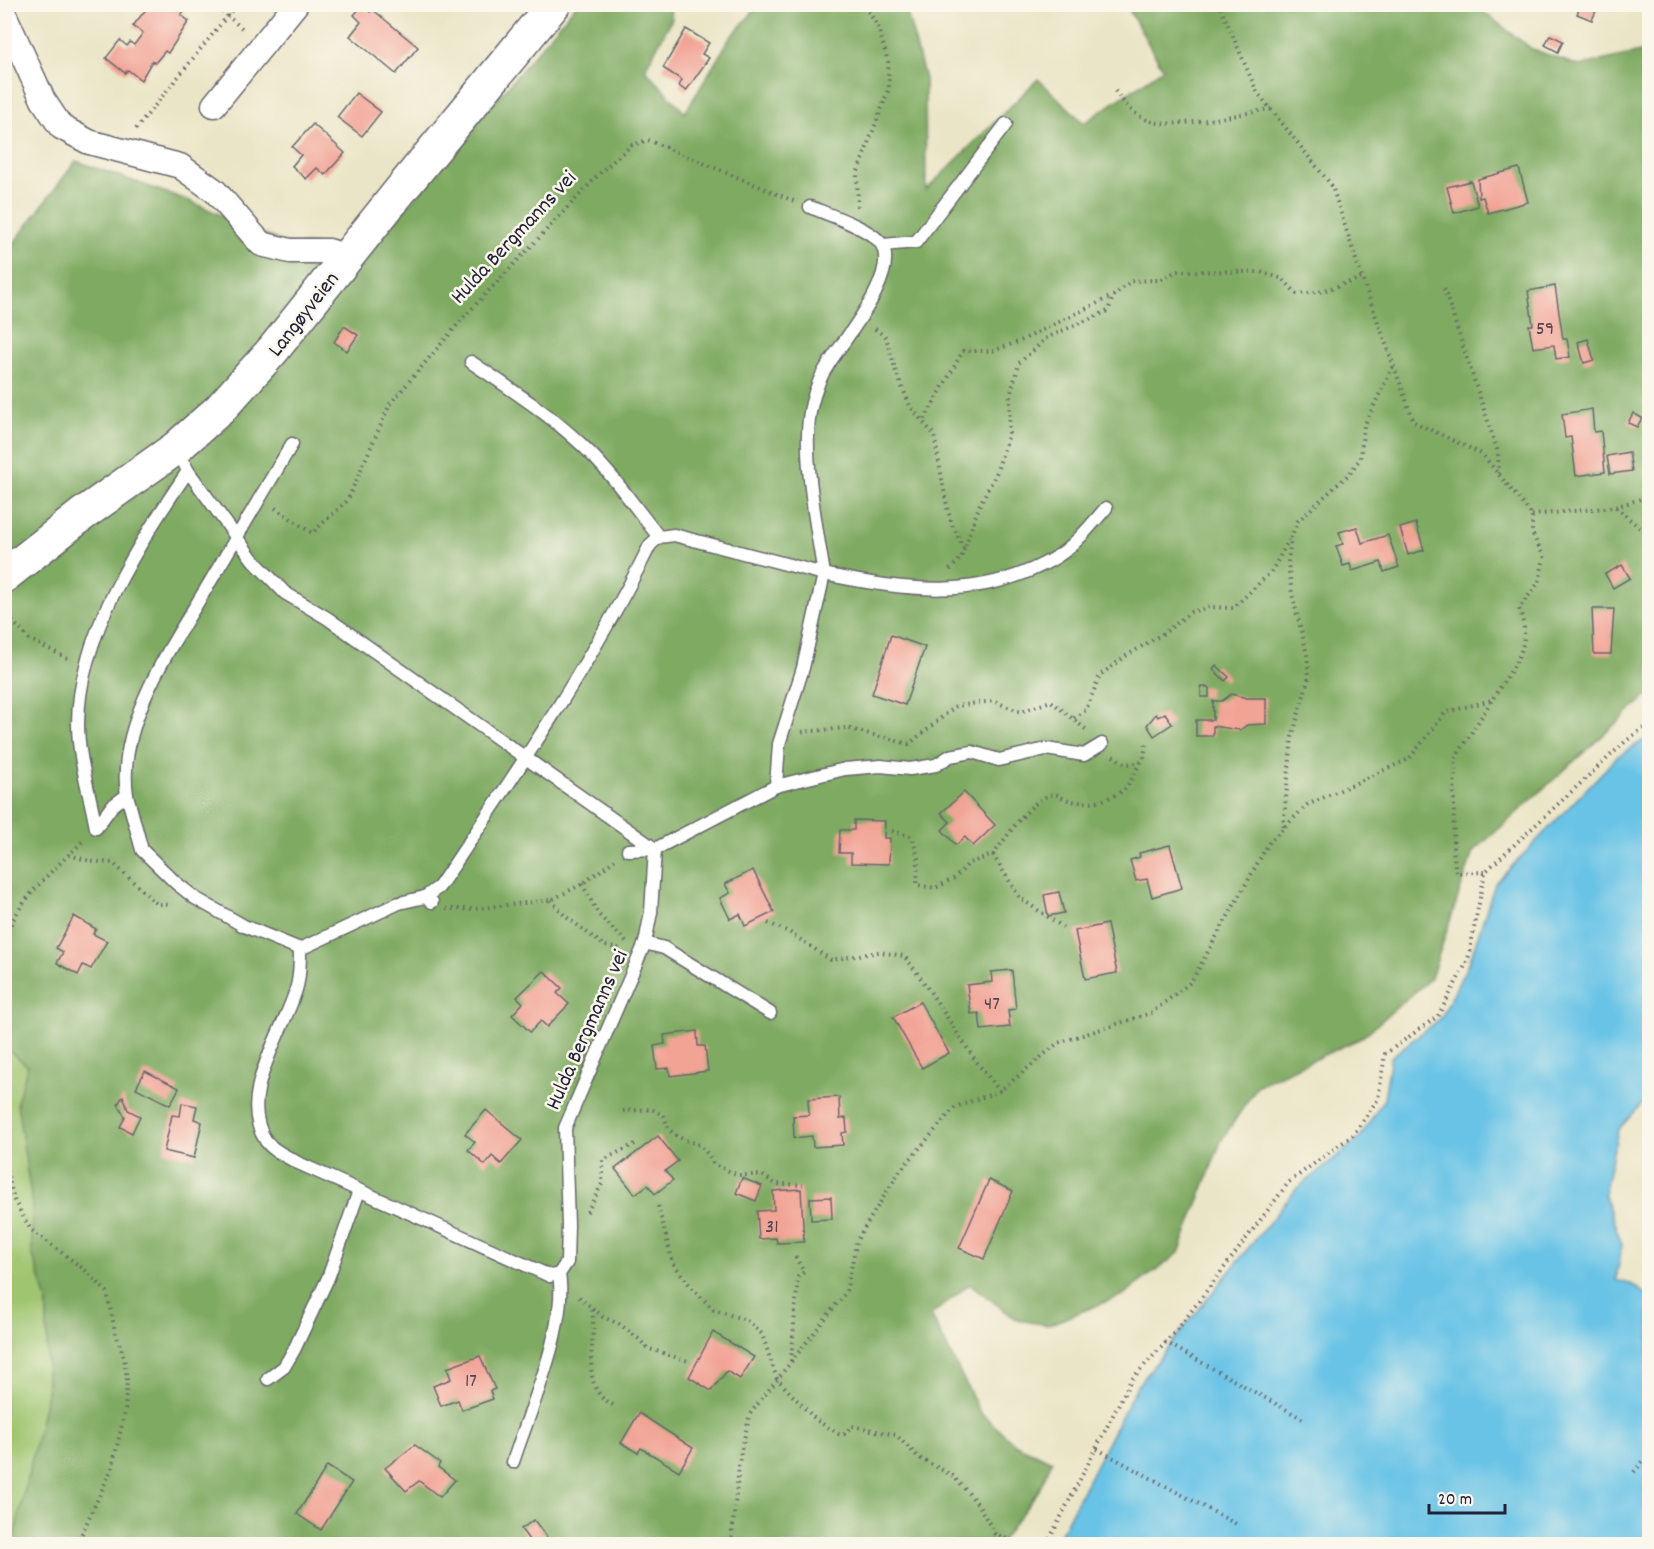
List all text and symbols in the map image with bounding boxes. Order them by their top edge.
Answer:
street label: Hulda Bergmanns vei [444,165,585,312]
street label: Langøyveien [262,266,348,364]
house number: 59 [1536,316,1554,344]
street label: Hulda Bergmanns vei [539,945,637,1116]
house number: 47 [984,991,1000,1019]
house number: 31 [765,1214,779,1242]
house number: 17 [465,1368,477,1396]
scale bar [1429,1477,1506,1515]
text: 20 m [1438,1488,1472,1513]

